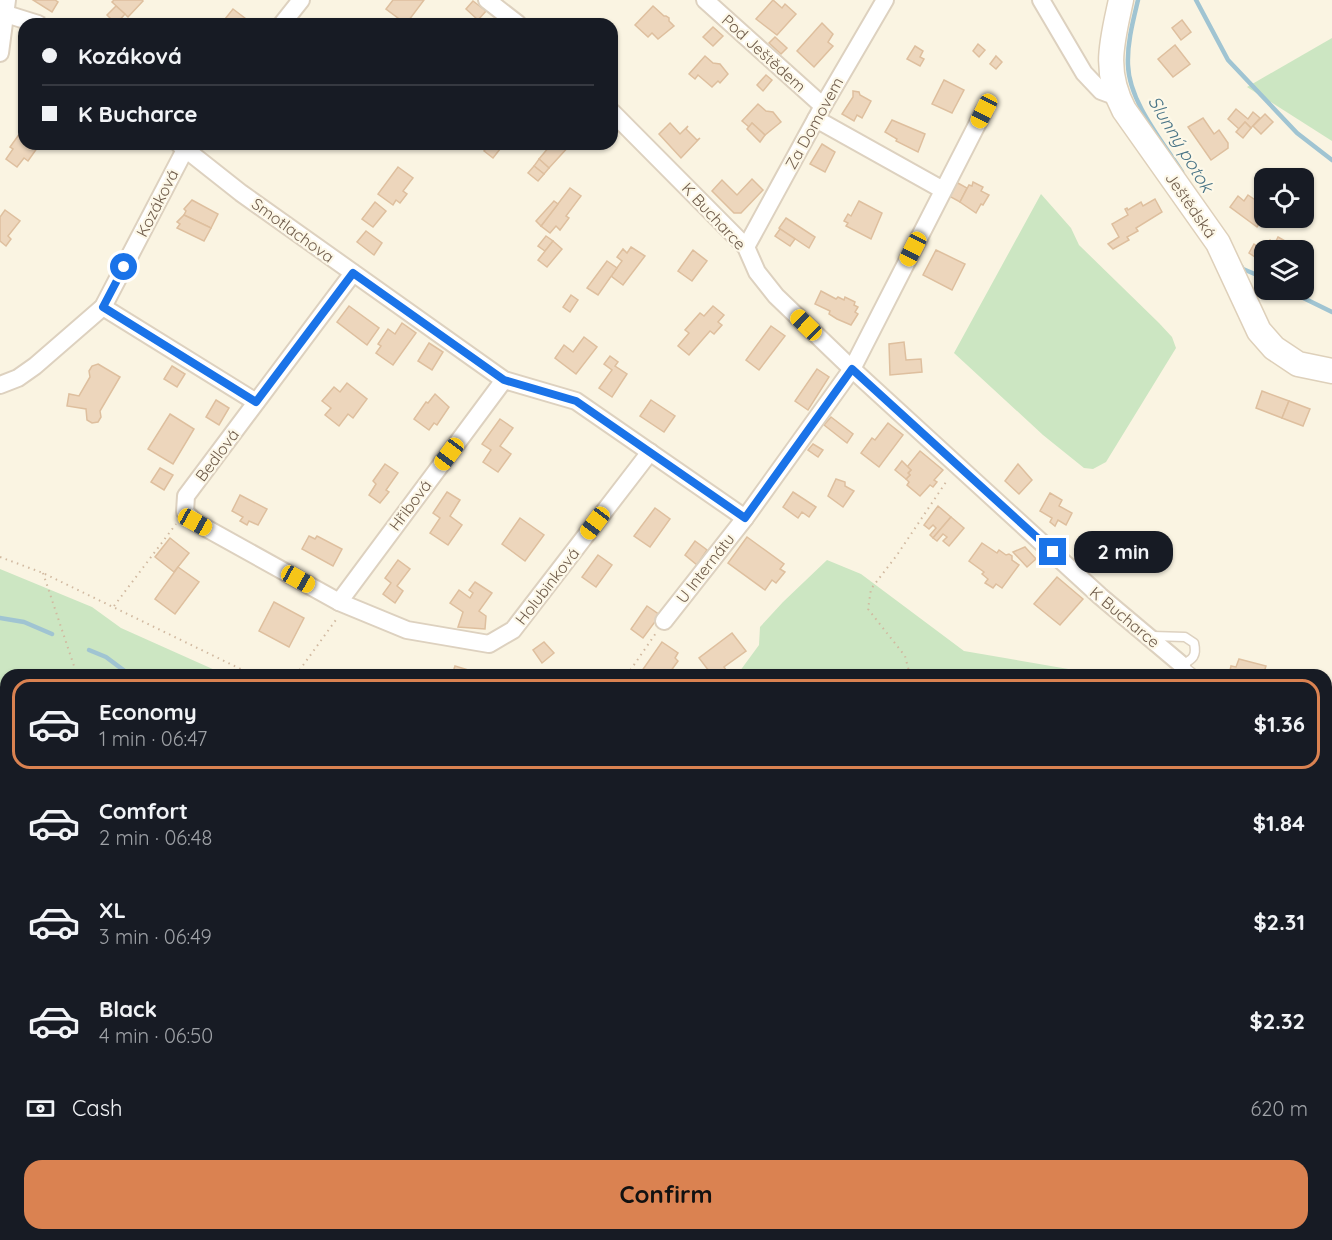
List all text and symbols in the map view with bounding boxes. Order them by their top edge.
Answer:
street label: Pod Ještědem [718,10,810,96]
text: Kozáková [78,42,182,70]
street label: Za Domovem [781,74,847,172]
car [968,91,1000,131]
water label: Slunný potok [1143,92,1220,198]
text: K Bucharce [78,100,198,128]
street label: Kozáková [131,166,183,240]
street label: Ještědská [1161,168,1221,242]
map controls [1254,168,1314,300]
button: locate [1254,168,1314,228]
street label: K Bucharce [678,178,750,254]
street label: Smotlachova [248,193,338,267]
car [897,229,929,269]
button: layers [1254,240,1314,300]
route start [110,253,137,280]
car [787,306,825,344]
street label: Bedlová [191,425,243,485]
car [431,434,467,474]
street label: Hřibová [384,476,436,534]
car [577,503,613,543]
car [175,505,215,539]
street label: U Internátu [672,529,738,607]
callout: 2 min [1074,531,1173,573]
route end [1039,538,1066,565]
text: 2 min [1097,539,1150,564]
street label: Holubinková [511,544,583,628]
car [278,562,318,596]
street label: K Bucharce [1086,582,1164,652]
icon: car [27,697,81,751]
text: Economy [99,698,197,726]
text: $1.36 [1254,710,1305,738]
text: 1 min · 06:47 [99,726,207,751]
icon: car [27,796,81,850]
text: Comfort [99,797,188,825]
text: $1.84 [1253,809,1305,837]
text: 2 min · 06:48 [99,825,212,850]
icon: car [27,895,81,949]
text: XL [99,896,126,924]
text: $2.31 [1253,908,1305,936]
text: 3 min · 06:49 [99,924,212,949]
icon: car [27,994,81,1048]
text: Black [99,995,157,1023]
text: $2.32 [1250,1007,1305,1035]
text: 4 min · 06:50 [99,1023,213,1048]
icon: cash [24,1092,57,1125]
text: Cash [72,1094,123,1122]
text: 620 m [1251,1096,1308,1121]
button: Confirm [24,1160,1308,1229]

